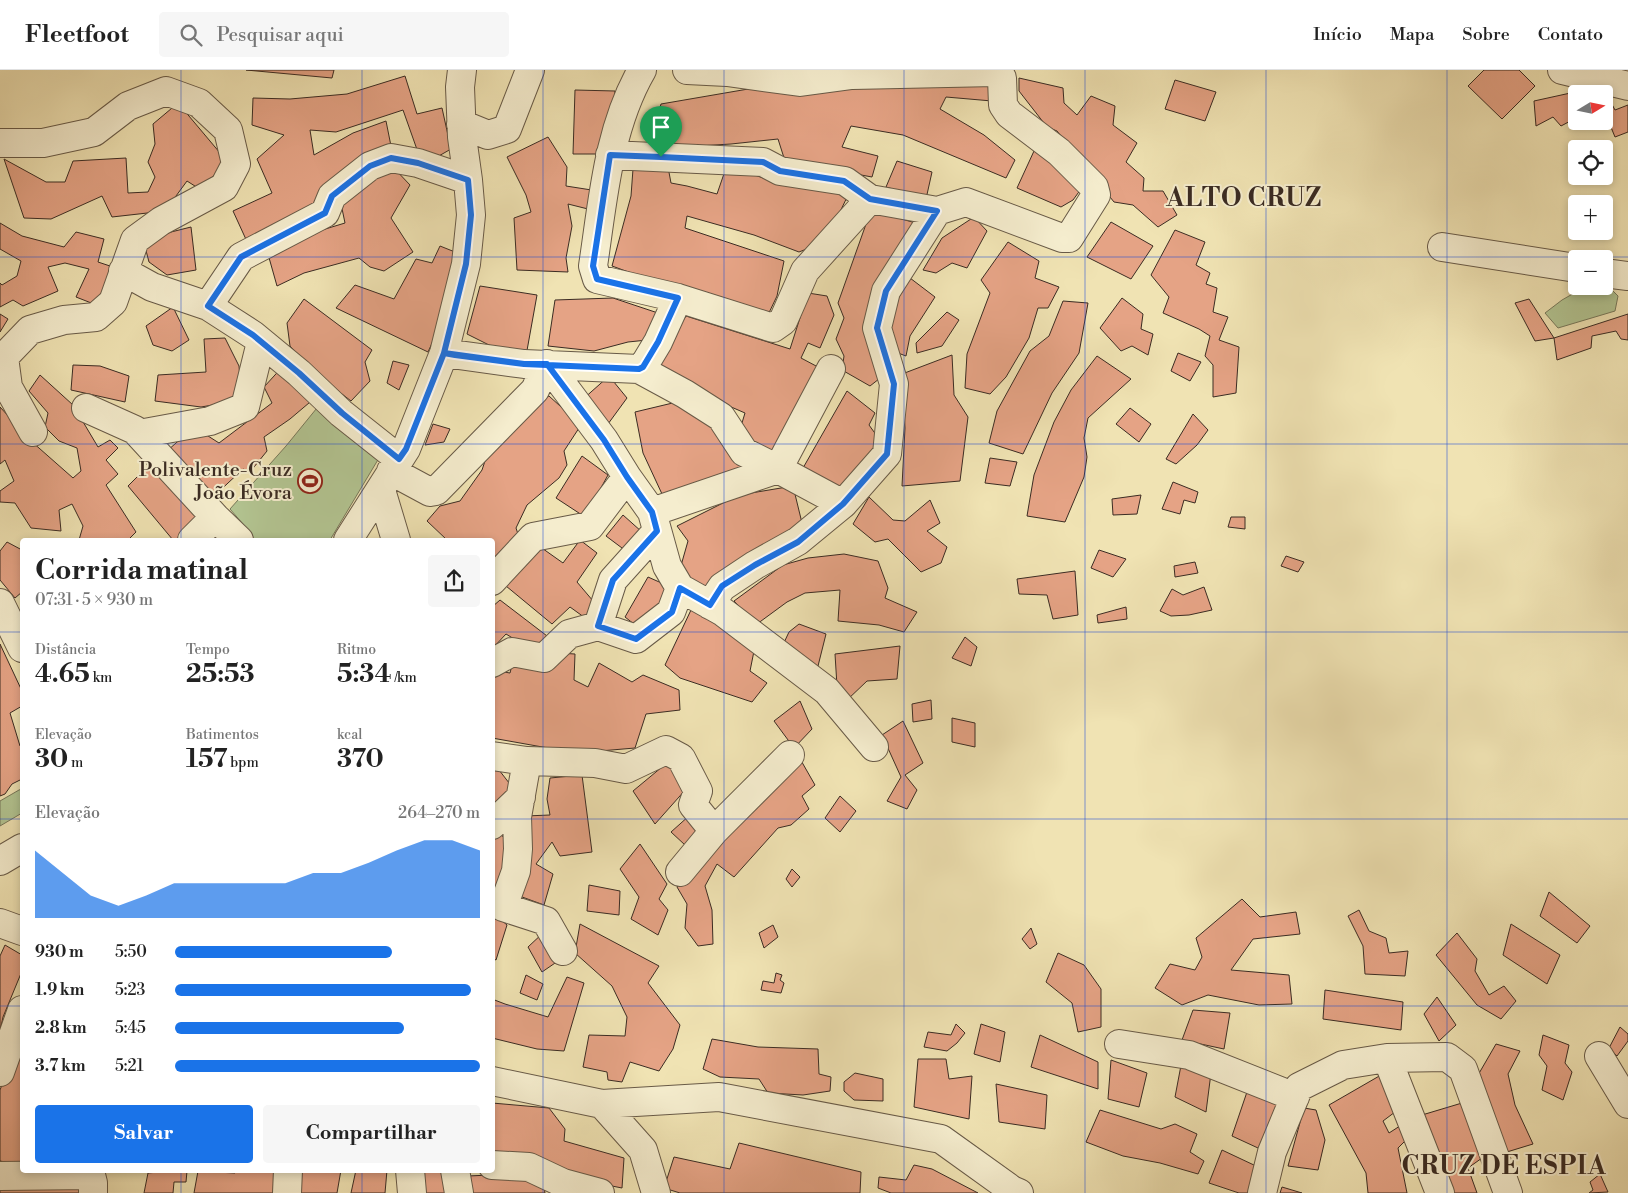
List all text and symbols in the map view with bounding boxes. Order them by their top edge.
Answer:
search box [159,12,509,57]
text: Fleetfoot [25,20,129,50]
icon: search [177,21,205,49]
text: Pesquisar aqui [217,23,344,47]
text: Início [1313,23,1362,46]
text: Mapa [1390,23,1434,46]
text: Sobre [1462,23,1510,46]
text: Contato [1538,23,1603,46]
north arrow [1568,85,1612,130]
map controls [1568,85,1613,295]
pin [640,106,682,157]
icon: arrive [647,113,675,141]
button: locate [1568,140,1613,185]
district label: ALTO CRUZ [1165,183,1322,214]
button: + [1568,195,1613,240]
button: − [1568,250,1613,295]
place label: Polivalente-Cruz João Évora [139,458,293,506]
sports icon: Polivalente-Cruz João Évora [297,468,323,494]
text: Corrida matinal [35,553,248,588]
button: share [428,555,480,607]
text: 07:31 · 5 × 930 m [35,590,153,610]
text: Distância [35,641,96,659]
text: Tempo [186,641,230,659]
text: Ritmo [337,641,376,659]
text: 4.65 [35,659,90,690]
text: 25:53 [186,659,255,690]
text: 5:34 [337,659,392,690]
text: km [90,669,112,687]
text: /km [392,669,417,687]
text: Elevação [35,726,92,744]
text: Batimentos [186,726,259,744]
text: kcal [337,726,362,744]
text: 30 [35,744,68,775]
text: 157 [186,744,227,775]
text: 370 [337,744,384,775]
text: m [68,754,83,772]
text: bpm [227,754,259,772]
text: Elevação [35,803,100,823]
text: 264–270 m [398,803,480,823]
text: 930 m [35,942,83,962]
text: 5:50 [115,942,147,962]
text: 1.9 km [35,980,84,1000]
text: 5:23 [115,980,145,1000]
text: 2.8 km [35,1018,87,1038]
text: 5:45 [115,1018,146,1038]
text: 3.7 km [35,1056,85,1076]
text: 5:21 [115,1056,144,1076]
button: Salvar [35,1105,253,1163]
button: Compartilhar [263,1105,480,1163]
district label: CRUZ DE ESPIA [1401,1151,1607,1182]

